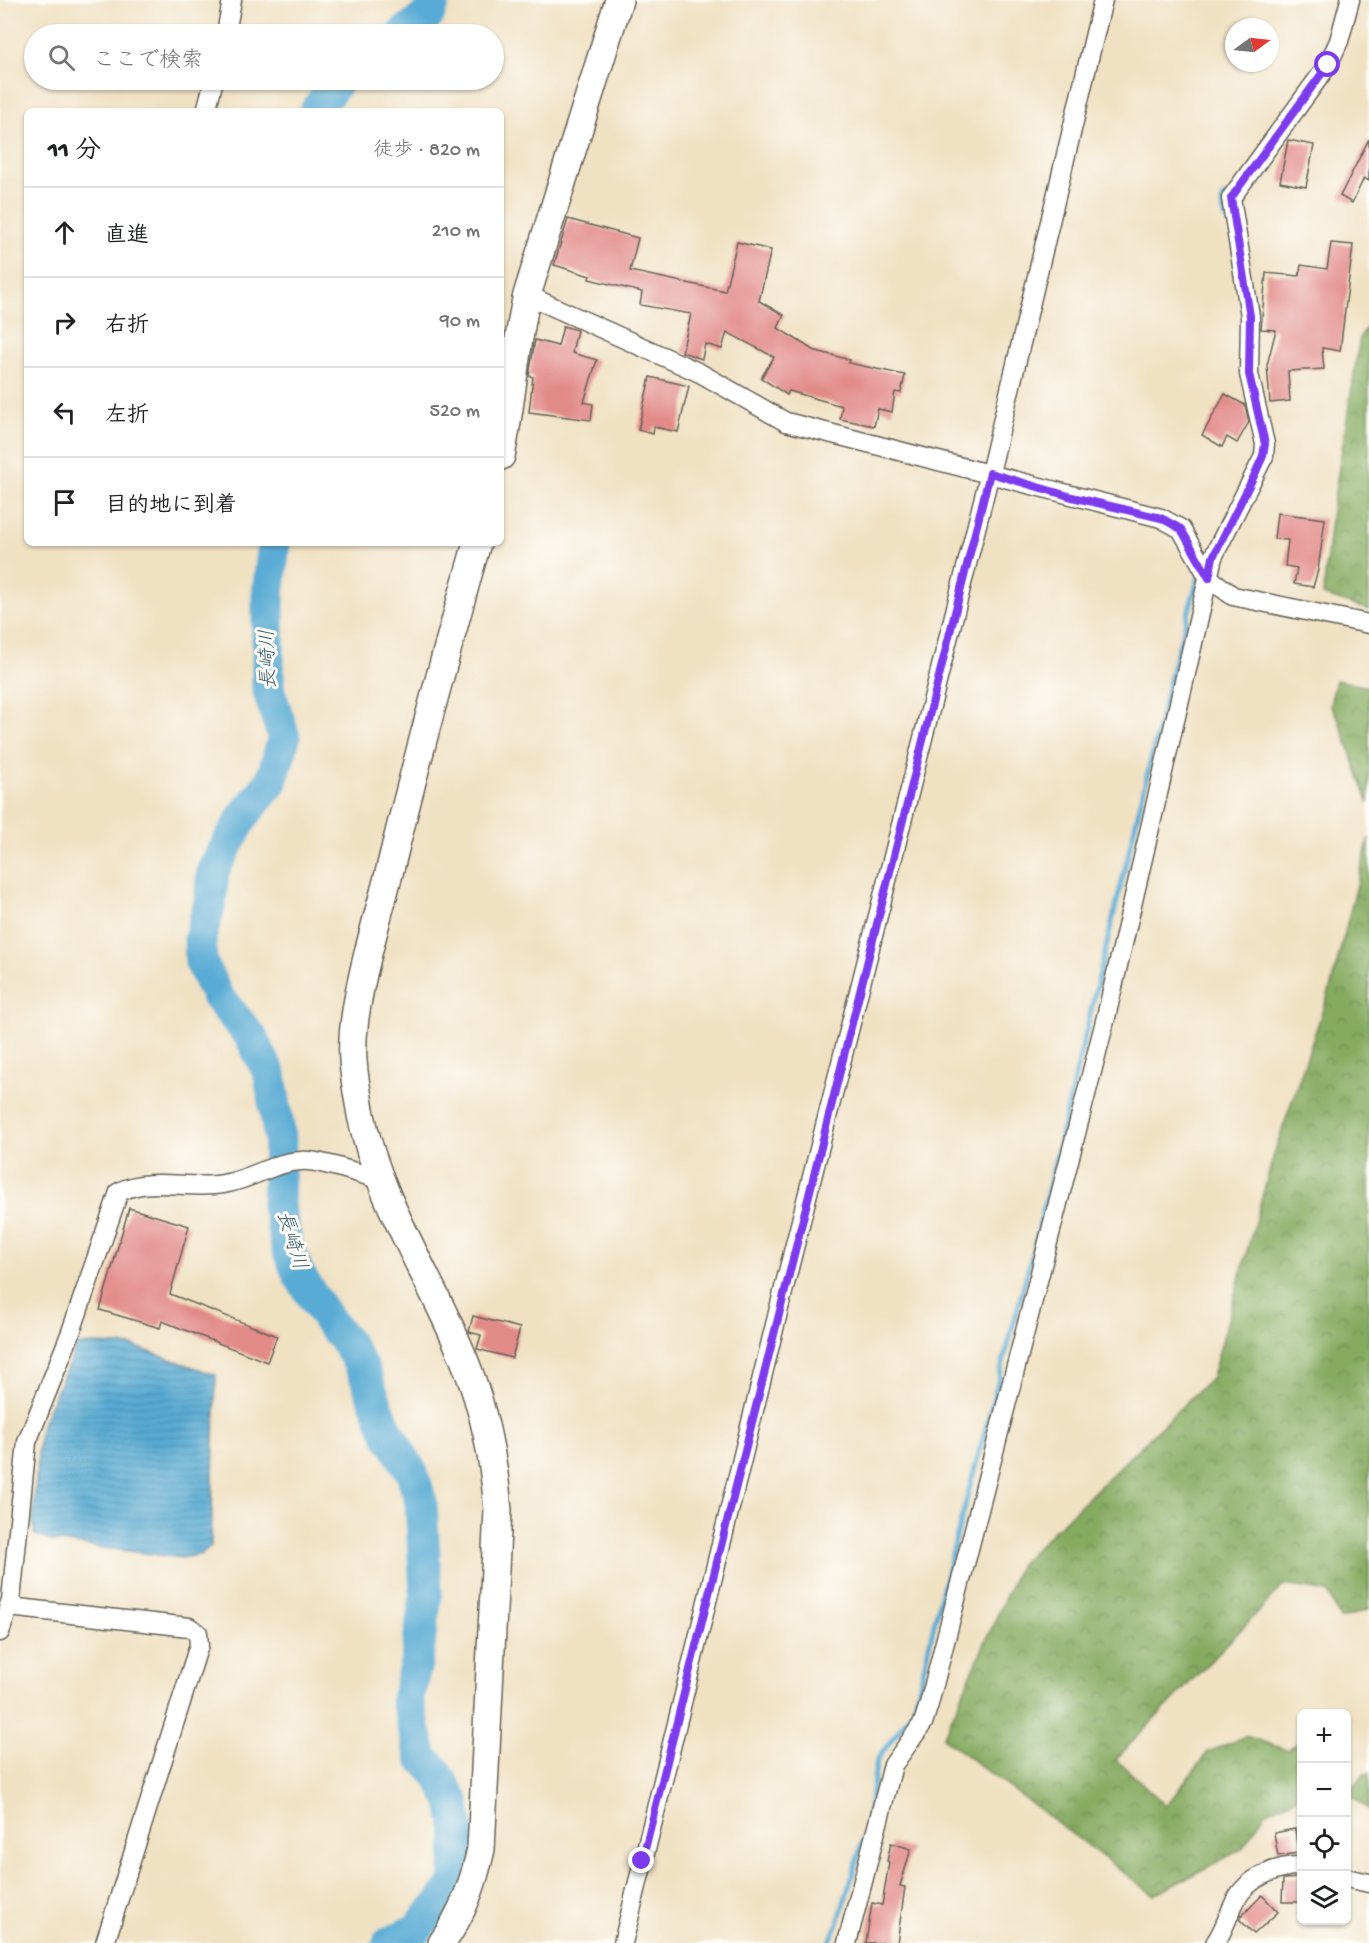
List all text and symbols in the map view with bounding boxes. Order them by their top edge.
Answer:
north arrow [1225,18,1279,72]
search box [24,24,504,90]
icon: search [45,41,78,74]
text: ここで検索 [93,49,203,75]
route start [1314,51,1340,77]
text: 11 分 [48,137,101,168]
text: 徒歩 · 820 m [373,140,480,163]
icon: ahead [48,216,81,249]
text: 210 m [432,221,480,244]
text: 直進 [105,224,149,250]
icon: right [48,306,81,339]
text: 90 m [440,311,480,334]
text: 右折 [105,314,149,340]
icon: left [48,396,81,429]
text: 520 m [429,401,480,424]
text: 左折 [105,404,149,430]
icon: arrive [48,486,81,519]
text: 目的地に到着 [105,494,237,520]
water label: 長崎川 [255,629,283,689]
water label: 長崎川 [270,1208,312,1273]
map controls [1297,1709,1351,1925]
button: + [1297,1709,1351,1763]
button: − [1297,1763,1351,1817]
button: locate [1297,1817,1351,1871]
route end [628,1847,654,1873]
button: layers [1297,1871,1351,1925]

